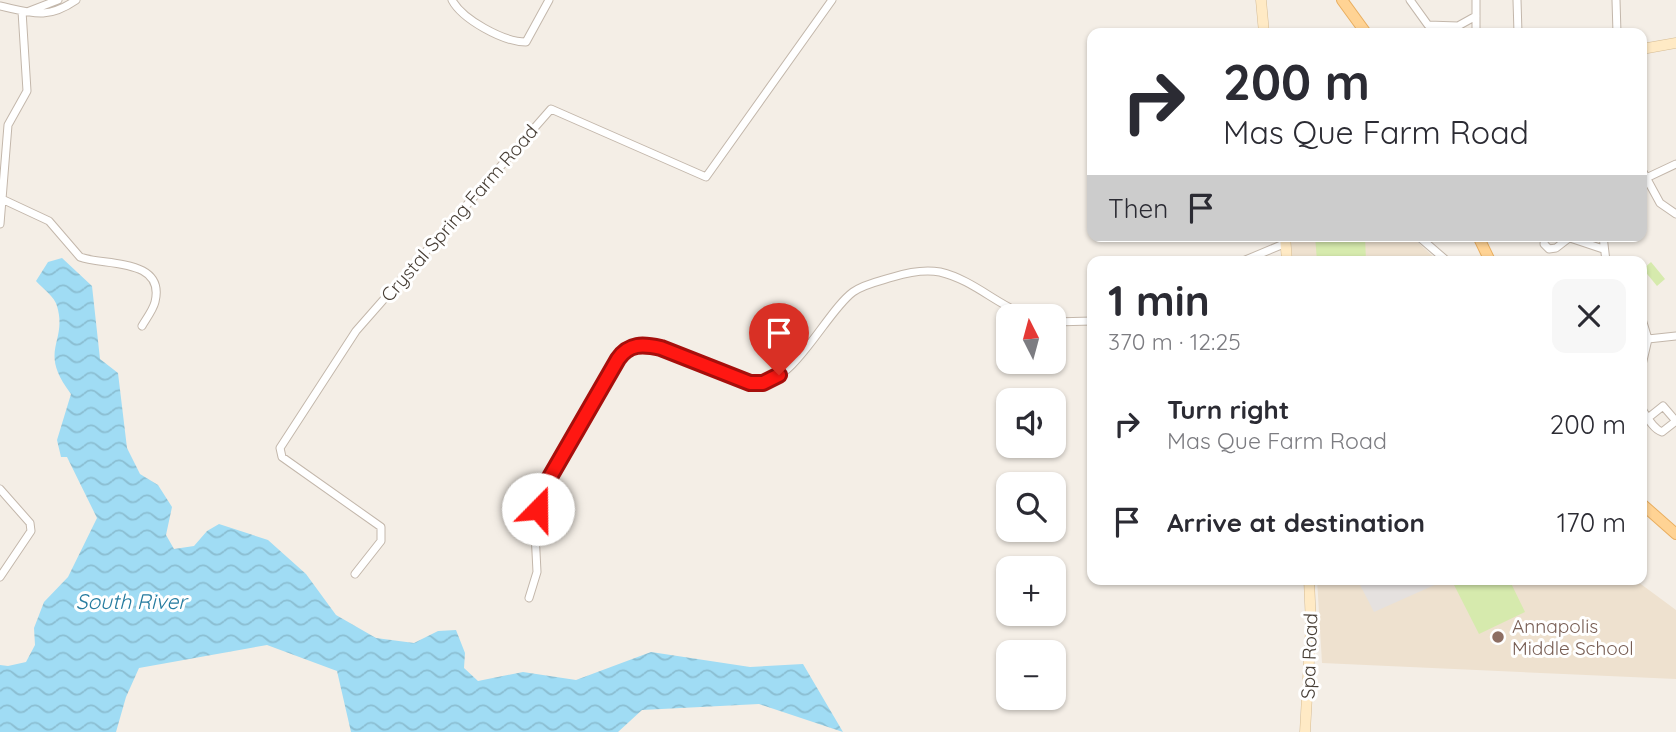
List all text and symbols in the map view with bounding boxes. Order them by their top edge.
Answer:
text: 200 m [1223,51,1370,112]
icon: right [1108,56,1199,147]
text: Mas Que Farm Road [1223,112,1529,152]
street label: Crystal Spring Farm Road [375,119,543,307]
icon: arrive [1182,189,1220,227]
text: Then [1108,192,1168,225]
text: 1 min [1108,274,1210,327]
button: close [1552,279,1626,353]
pin [749,303,809,375]
north arrow [996,304,1066,374]
map controls [996,304,1066,710]
icon: arrive [760,314,798,352]
text: 370 m · 12:25 [1108,327,1241,356]
button: sound [996,388,1066,458]
text: Turn right [1167,393,1289,426]
icon: right [1108,405,1146,443]
text: 200 m [1550,408,1626,441]
text: Mas Que Farm Road [1167,426,1387,455]
position arrow [501,472,575,546]
button: search [996,472,1066,542]
icon: arrive [1108,503,1146,541]
text: Arrive at destination [1167,506,1425,539]
text: 170 m [1557,506,1626,539]
button: + [996,556,1066,626]
water label: South River [76,588,189,614]
street label: Spa Road [1296,613,1322,699]
place label: Annapolis Middle School [1512,614,1634,660]
marker: Annapolis Middle School [1490,629,1506,645]
button: − [996,640,1066,710]

